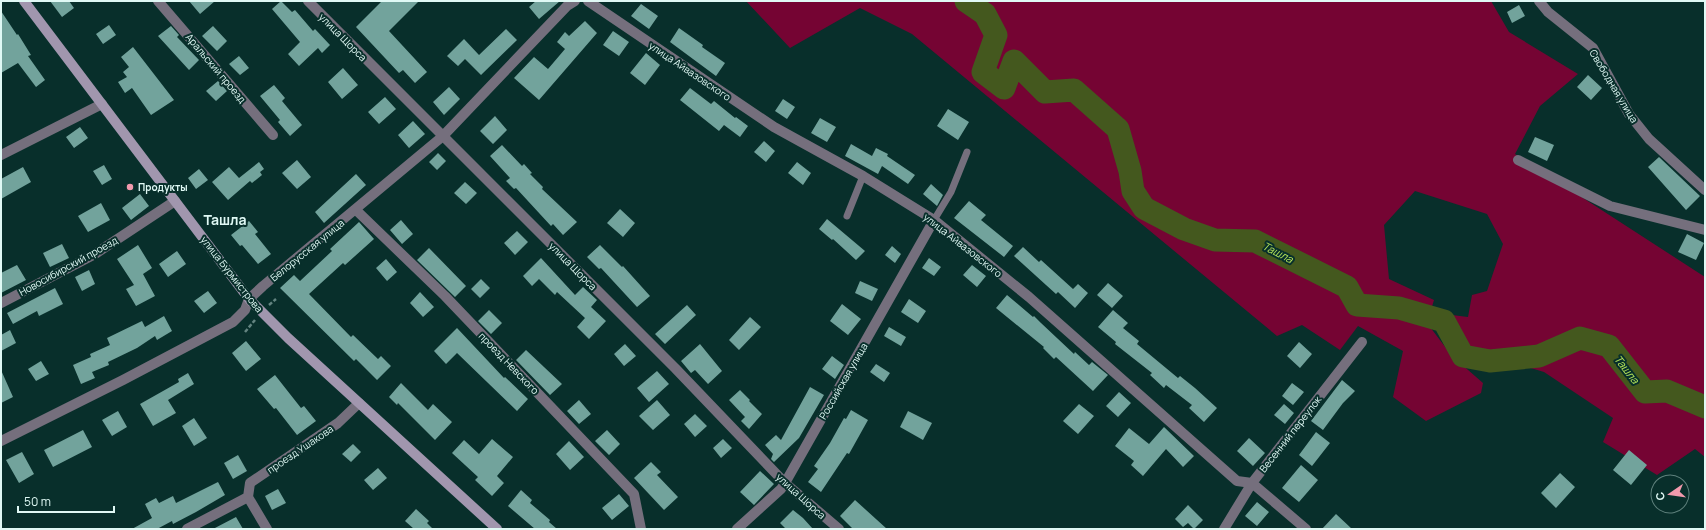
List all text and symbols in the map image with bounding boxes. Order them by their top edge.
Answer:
street label: улица Щорса [316,10,370,64]
street label: Аральский проезд [183,30,249,106]
street label: улица Айвазовского [646,38,734,104]
street label: Свободная улица [1587,47,1641,125]
place label: Продукты [138,180,188,194]
marker: Продукты [125,182,135,192]
district label: Ташла [203,210,247,229]
street label: улица Айвазовского [921,210,1005,280]
street label: Белорусская улица [267,216,347,284]
street label: Новосибирский проезд [16,233,120,299]
street label: улица Бурмистрова [198,233,266,315]
water label: Ташла [1260,238,1297,267]
street label: улица Щорса [546,239,600,293]
street label: проезд Невского [476,329,542,397]
street label: Российская улица [815,340,871,422]
water label: Ташла [1611,352,1644,387]
street label: Весенний переулок [1256,392,1325,475]
street label: проезд Ушакова [264,422,336,476]
street label: улица Щорса [773,470,829,522]
north arrow [1650,474,1690,514]
scale bar [18,488,114,514]
text: С [1652,491,1668,502]
text: 50 m [24,493,51,510]

